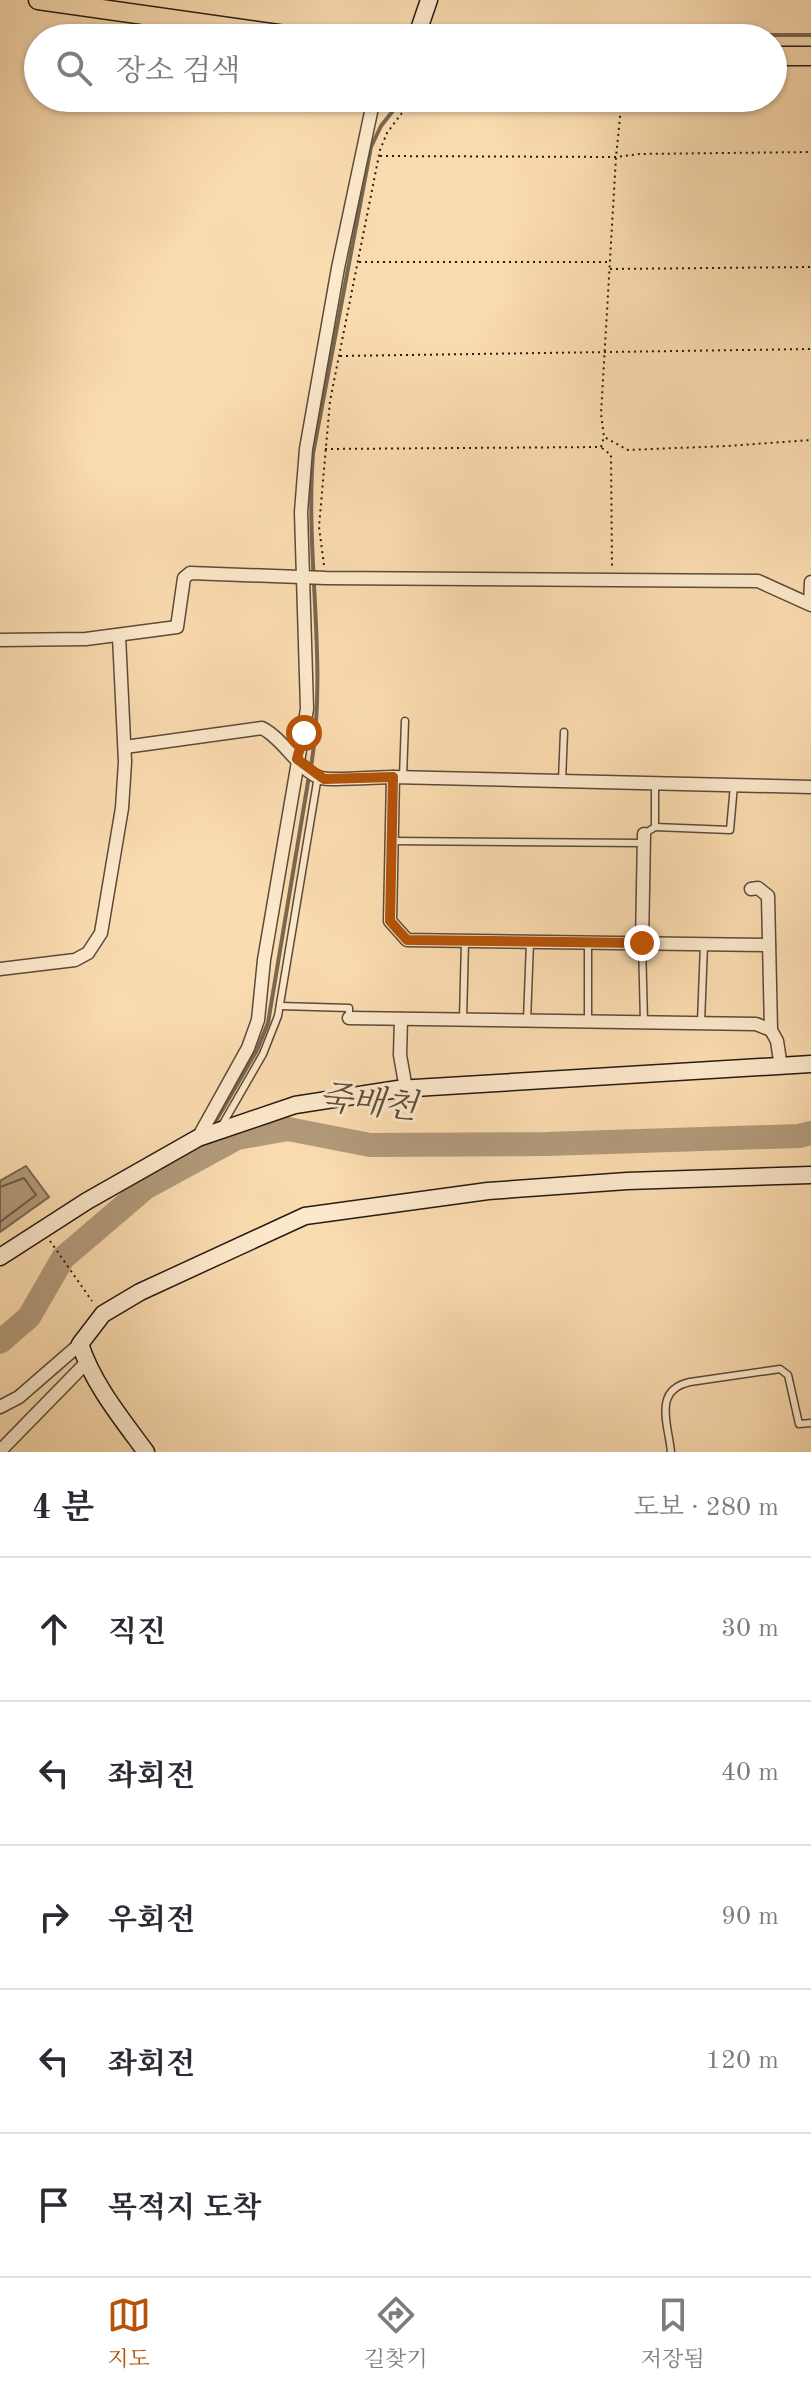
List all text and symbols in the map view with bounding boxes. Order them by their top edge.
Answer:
search box [24,24,787,112]
icon: search [52,46,96,90]
text: 장소 검색 [116,57,240,87]
route start [286,715,322,751]
route end [624,925,660,961]
water label: 죽배천 [317,1079,421,1126]
text: 4 분 [32,1492,94,1526]
text: 도보 · 280 m [634,1495,779,1521]
icon: ahead [32,1607,76,1651]
text: 30 m [721,1616,779,1642]
text: 직진 [108,1618,166,1648]
icon: left [32,1751,76,1795]
text: 40 m [721,1760,779,1786]
text: 좌회전 [108,1762,195,1792]
icon: right [32,1895,76,1939]
text: 90 m [721,1904,779,1930]
text: 우회전 [108,1906,195,1936]
icon: left [32,2039,76,2083]
text: 120 m [706,2048,779,2074]
text: 좌회전 [108,2050,195,2080]
icon: arrive [32,2183,76,2227]
text: 목적지 도착 [108,2194,261,2224]
tab: 지도 [107,2293,151,2374]
tab: 길찾기 [364,2293,428,2374]
tab: 저장됨 [641,2293,704,2374]

